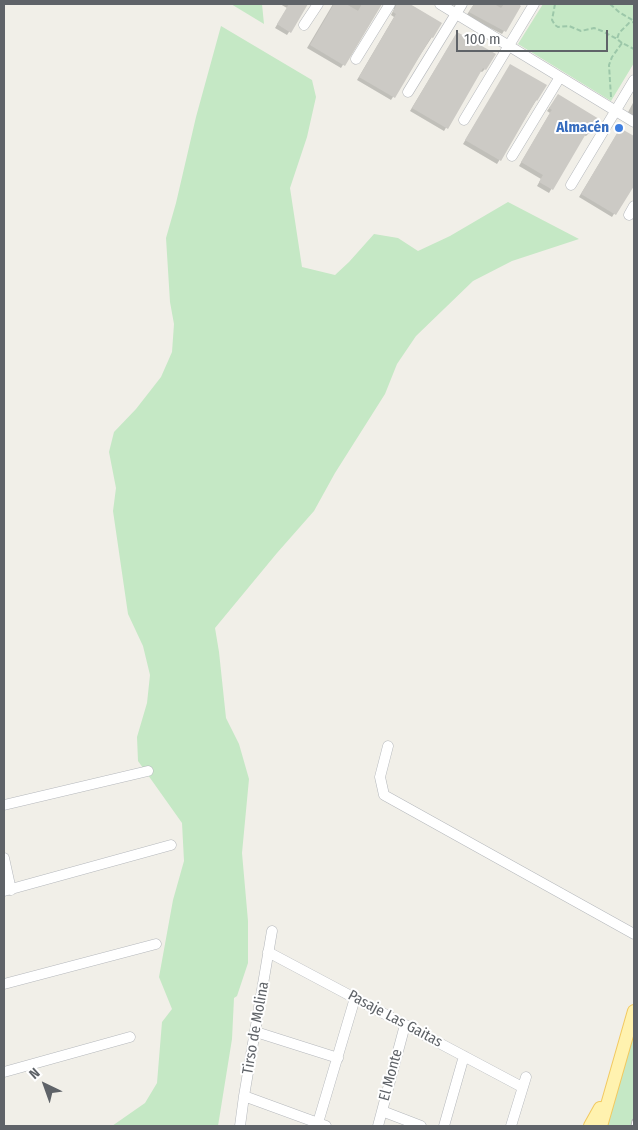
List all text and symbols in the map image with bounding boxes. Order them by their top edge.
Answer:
scale bar [458,20,610,52]
text: 100 m [464,30,501,48]
place label: Almacén [556,119,609,137]
marker: Almacén [613,122,625,134]
street label: Tirso de Molina [239,980,273,1076]
street label: Pasaje Las Gaitas [345,987,445,1051]
street label: El Monte [375,1047,407,1103]
north arrow [20,1060,70,1110]
text: N [26,1064,43,1083]

